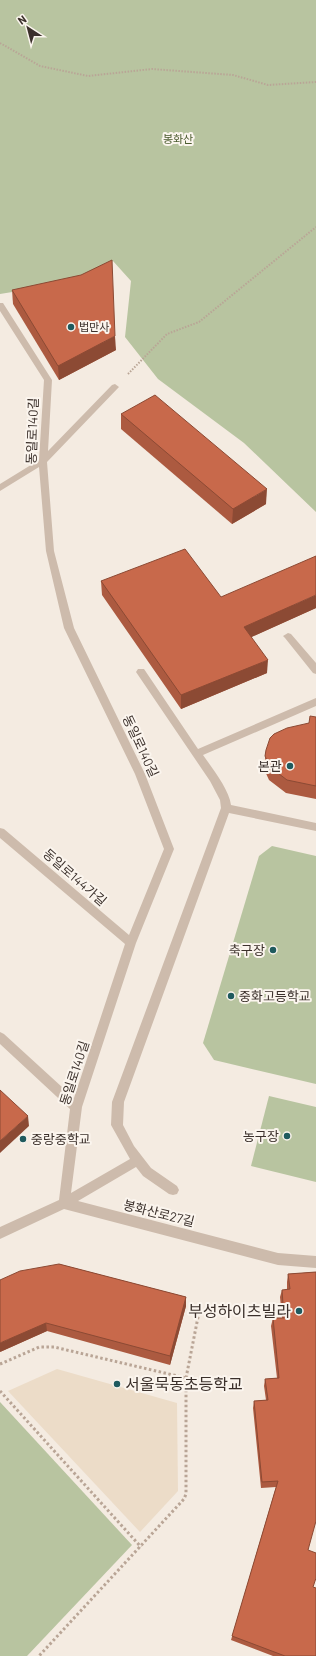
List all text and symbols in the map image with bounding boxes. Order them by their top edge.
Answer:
north arrow [8,8,48,48]
text: N [15,12,29,27]
park label: 봉화산 [163,132,193,145]
place label: 법만사 [79,320,109,333]
marker: 법만사 [66,322,76,332]
street label: 동일로140길 [23,397,41,465]
street label: 동일로140길 [120,712,162,780]
place label: 본관 [258,758,282,774]
marker: 본관 [285,761,295,771]
street label: 동일로144가길 [40,845,110,909]
place label: 축구장 [229,942,265,958]
marker: 축구장 [268,945,278,955]
place label: 중화고등학교 [239,988,311,1004]
marker: 중화고등학교 [226,991,236,1001]
street label: 동일로140길 [56,1039,92,1107]
place label: 농구장 [243,1128,279,1144]
place label: 중랑중학교 [31,1131,91,1147]
marker: 농구장 [282,1131,292,1141]
marker: 중랑중학교 [18,1134,28,1144]
street label: 봉화산로27길 [122,1196,196,1230]
place label: 부성하이츠빌라 [188,1301,291,1320]
marker: 부성하이츠빌라 [294,1306,304,1316]
place label: 서울묵동초등학교 [125,1374,243,1393]
marker: 서울묵동초등학교 [112,1379,122,1389]

